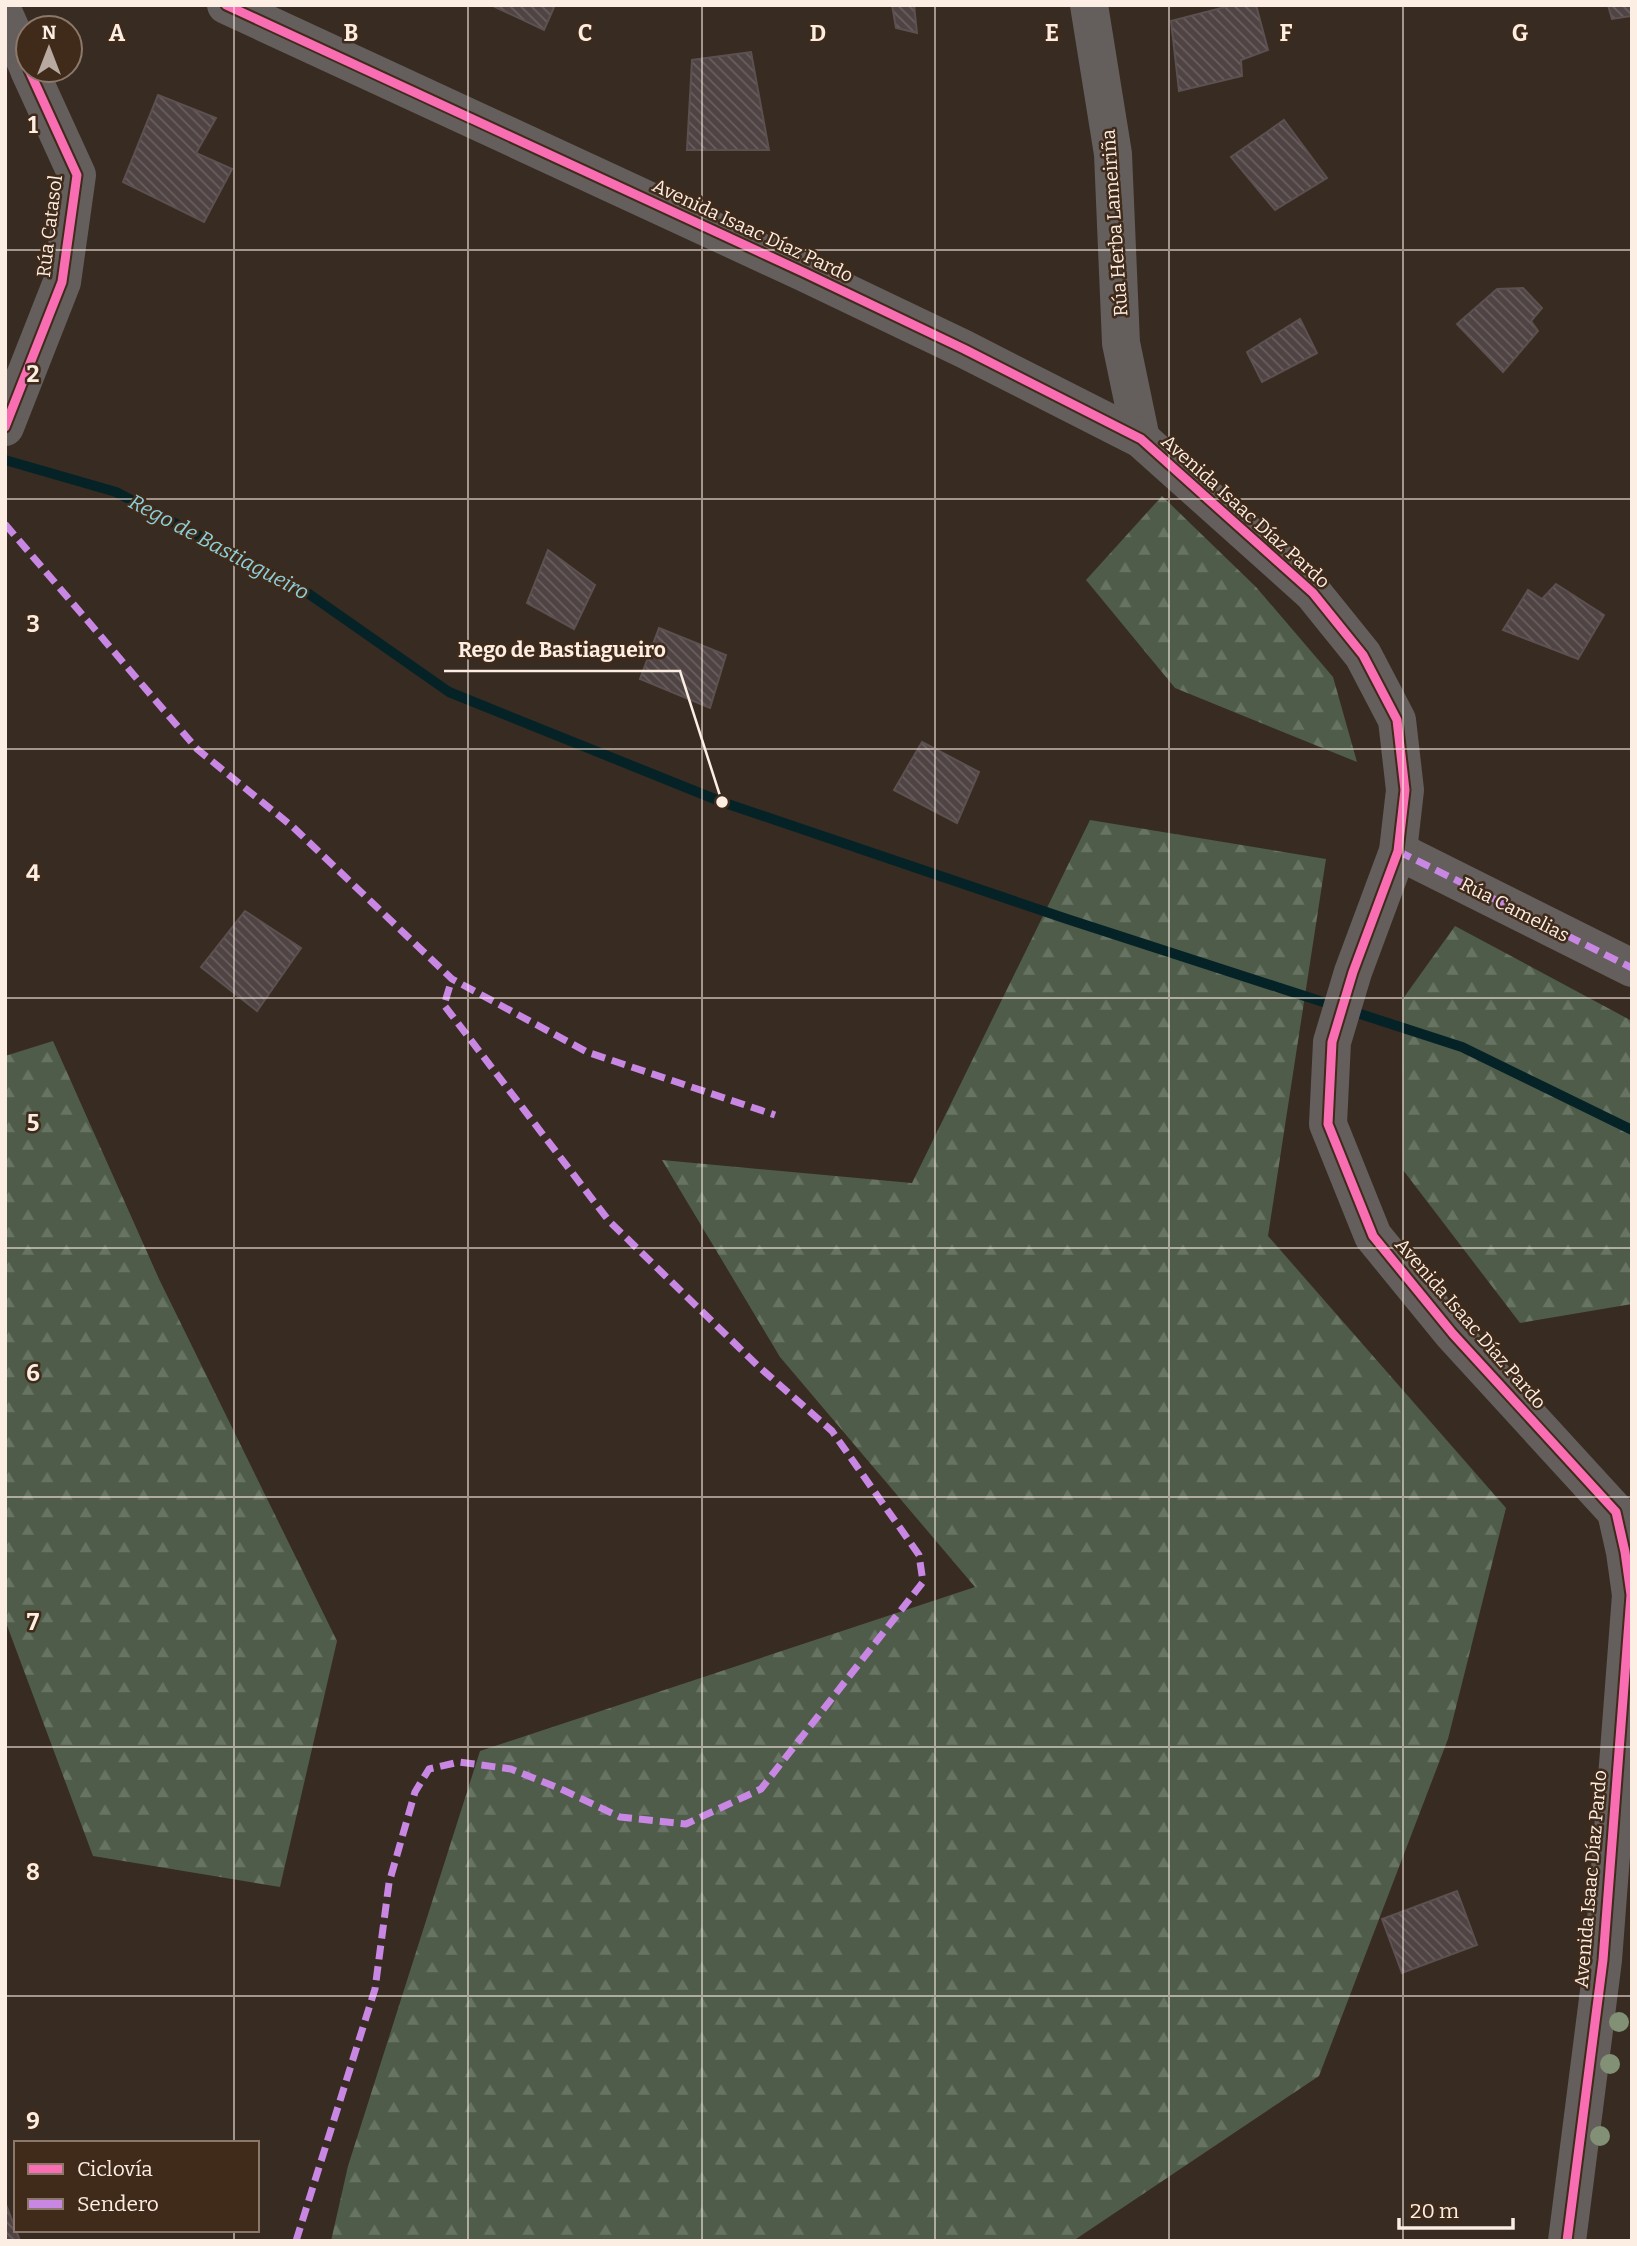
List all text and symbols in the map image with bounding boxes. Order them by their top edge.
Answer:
north arrow [14,14,84,84]
text: A [109,19,126,47]
text: B [344,19,358,47]
text: C [578,19,592,47]
text: D [810,19,826,47]
text: E [1045,19,1059,47]
text: F [1280,19,1293,47]
text: G [1512,19,1529,47]
text: N [42,21,57,44]
text: 1 [28,111,38,139]
street label: Rúa Herba Lameiriña [1096,128,1133,317]
street label: Rúa Catasol [32,174,67,279]
street label: Avenida Isaac Díaz Pardo [649,174,857,287]
text: 2 [27,360,40,388]
street label: Avenida Isaac Díaz Pardo [1157,430,1335,593]
water label: Rego de Bastiagueiro [124,489,314,605]
text: 3 [26,610,40,638]
callout: Rego de Bastiagueiro [444,629,680,671]
text: Rego de Bastiagueiro [458,637,666,663]
text: 4 [26,859,40,887]
street label: Rúa Camelias [1456,872,1573,947]
text: 5 [27,1109,39,1137]
street label: Avenida Isaac Díaz Pardo [1390,1233,1551,1413]
text: 6 [26,1359,40,1387]
text: 7 [27,1608,40,1636]
street label: Avenida Isaac Díaz Pardo [1570,1769,1611,1989]
text: 8 [26,1858,40,1886]
text: 9 [26,2107,40,2135]
legend [14,2141,259,2232]
text: Ciclovía [77,2156,153,2182]
scale bar [1399,2186,1513,2230]
text: Sendero [77,2191,159,2217]
text: 20 m [1410,2198,1459,2224]

